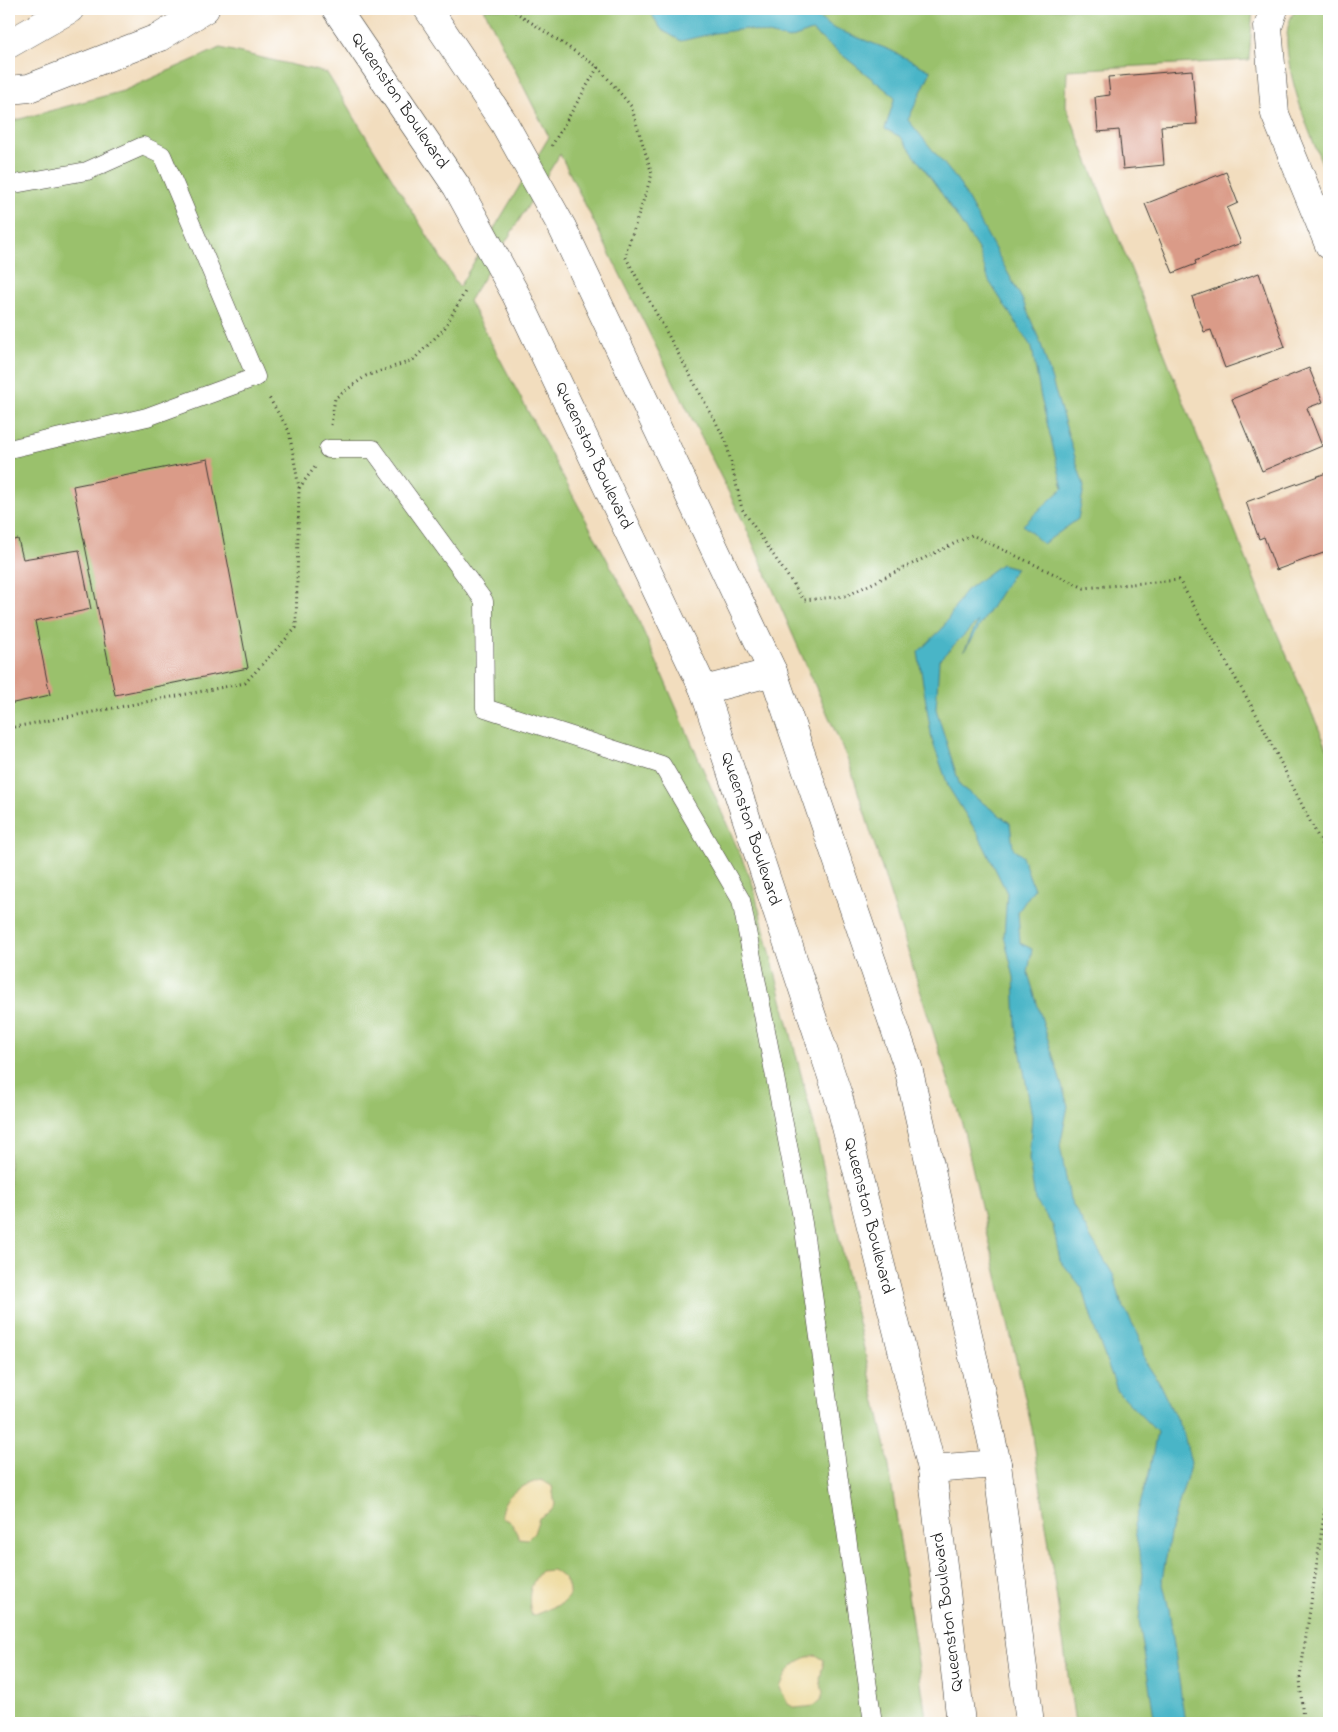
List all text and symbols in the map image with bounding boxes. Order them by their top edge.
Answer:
street label: Queenston Boulevard [344,27,454,175]
street label: Queenston Boulevard [547,378,639,534]
street label: Queenston Boulevard [713,749,787,909]
street label: Queenston Boulevard [836,1135,900,1297]
street label: Queenston Boulevard [925,1531,971,1693]

